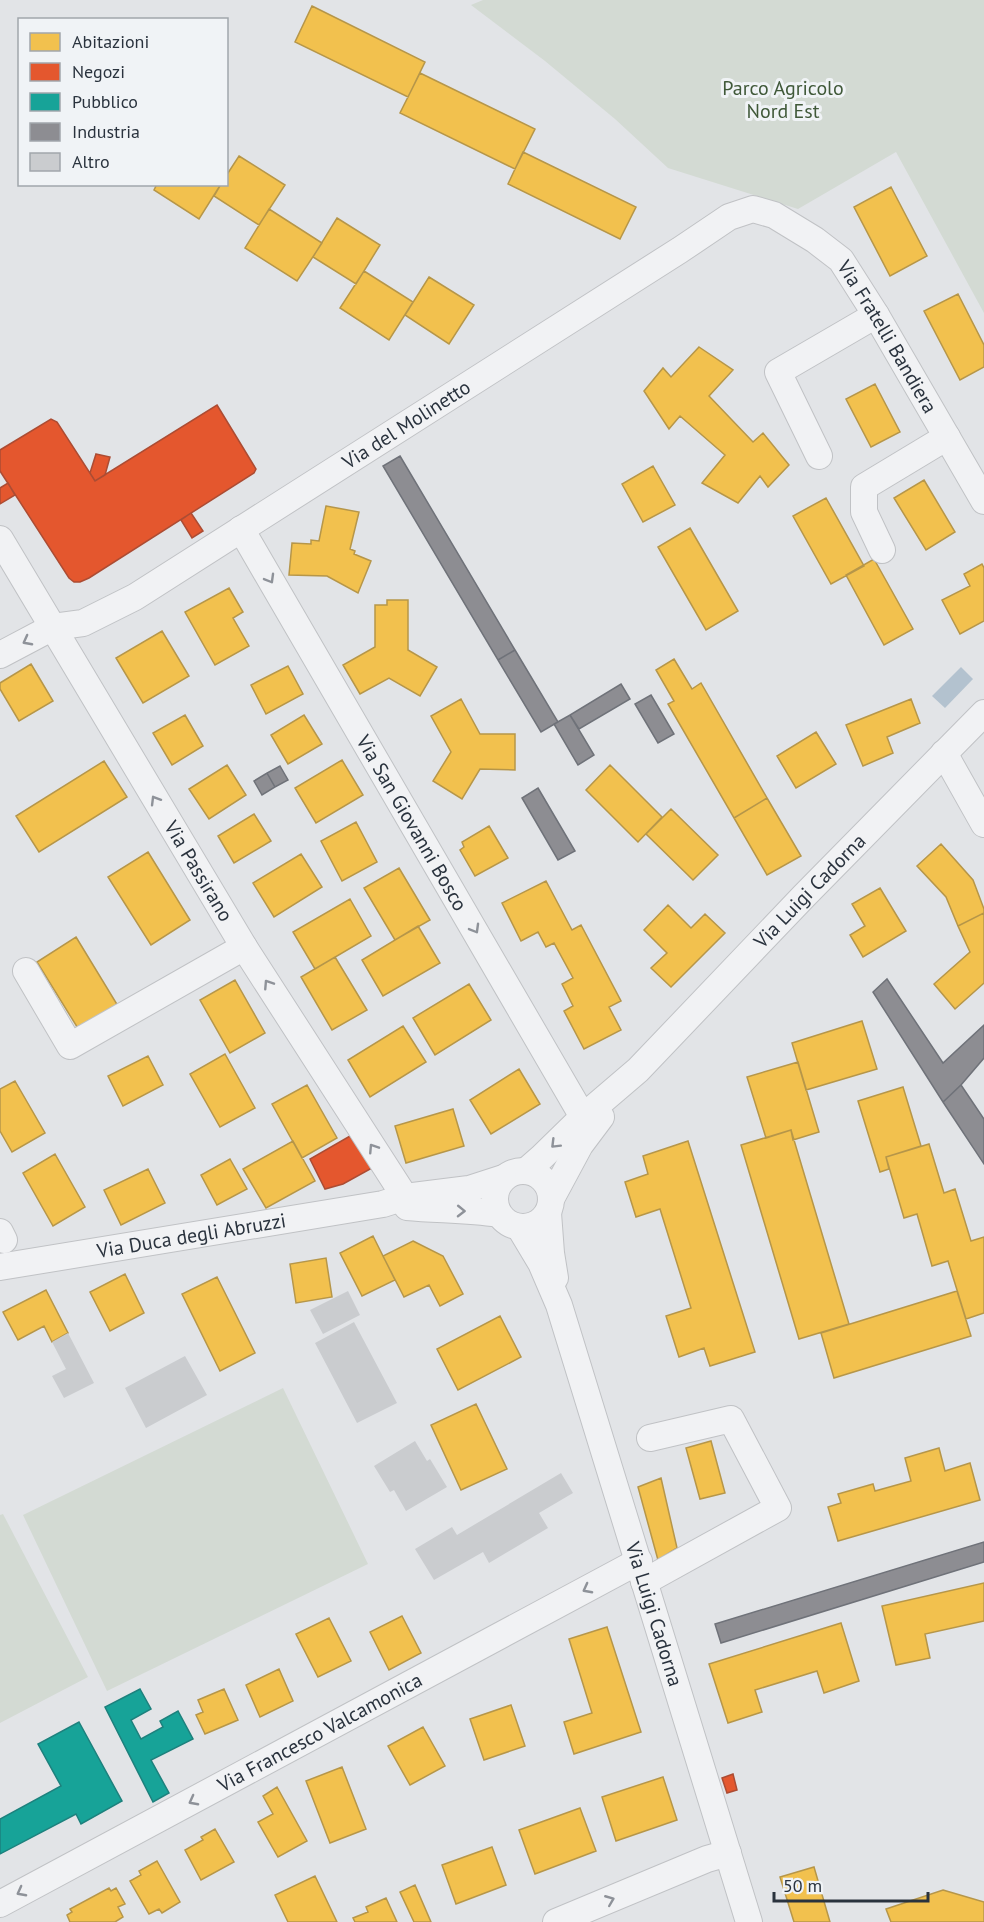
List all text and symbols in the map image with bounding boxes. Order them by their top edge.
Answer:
legend [18,18,228,186]
text: Abitazioni [72,30,149,53]
text: Negozi [72,60,125,83]
park label: Parco Agricolo Nord Est [722,75,844,124]
text: Pubblico [72,90,138,113]
text: Industria [72,120,140,143]
text: Altro [72,150,110,173]
street label: Via Fratelli Bandiera [831,254,943,418]
street label: Via del Molinetto [336,374,475,475]
one-way arrow [263,573,275,583]
one-way arrow [22,634,33,645]
street label: Via San Giovanni Bosco [350,729,473,916]
one-way arrow [151,796,163,806]
street label: Via Passirano [158,815,239,926]
street label: Via Luigi Cadorna [747,828,871,954]
one-way arrow [467,923,479,933]
one-way arrow [263,980,275,990]
one-way arrow [551,1138,562,1148]
one-way arrow [369,1144,380,1155]
one-way arrow [457,1205,466,1217]
street label: Via Duca degli Abruzzi [94,1207,288,1264]
street label: Via Luigi Cadorna [619,1538,689,1690]
one-way arrow [582,1581,593,1593]
street label: Via Francesco Valcamonica [212,1667,427,1798]
one-way arrow [189,1794,200,1805]
scale bar [774,1865,928,1903]
text: 50 m [783,1874,822,1897]
one-way arrow [17,1885,28,1897]
one-way arrow [603,1895,614,1907]

